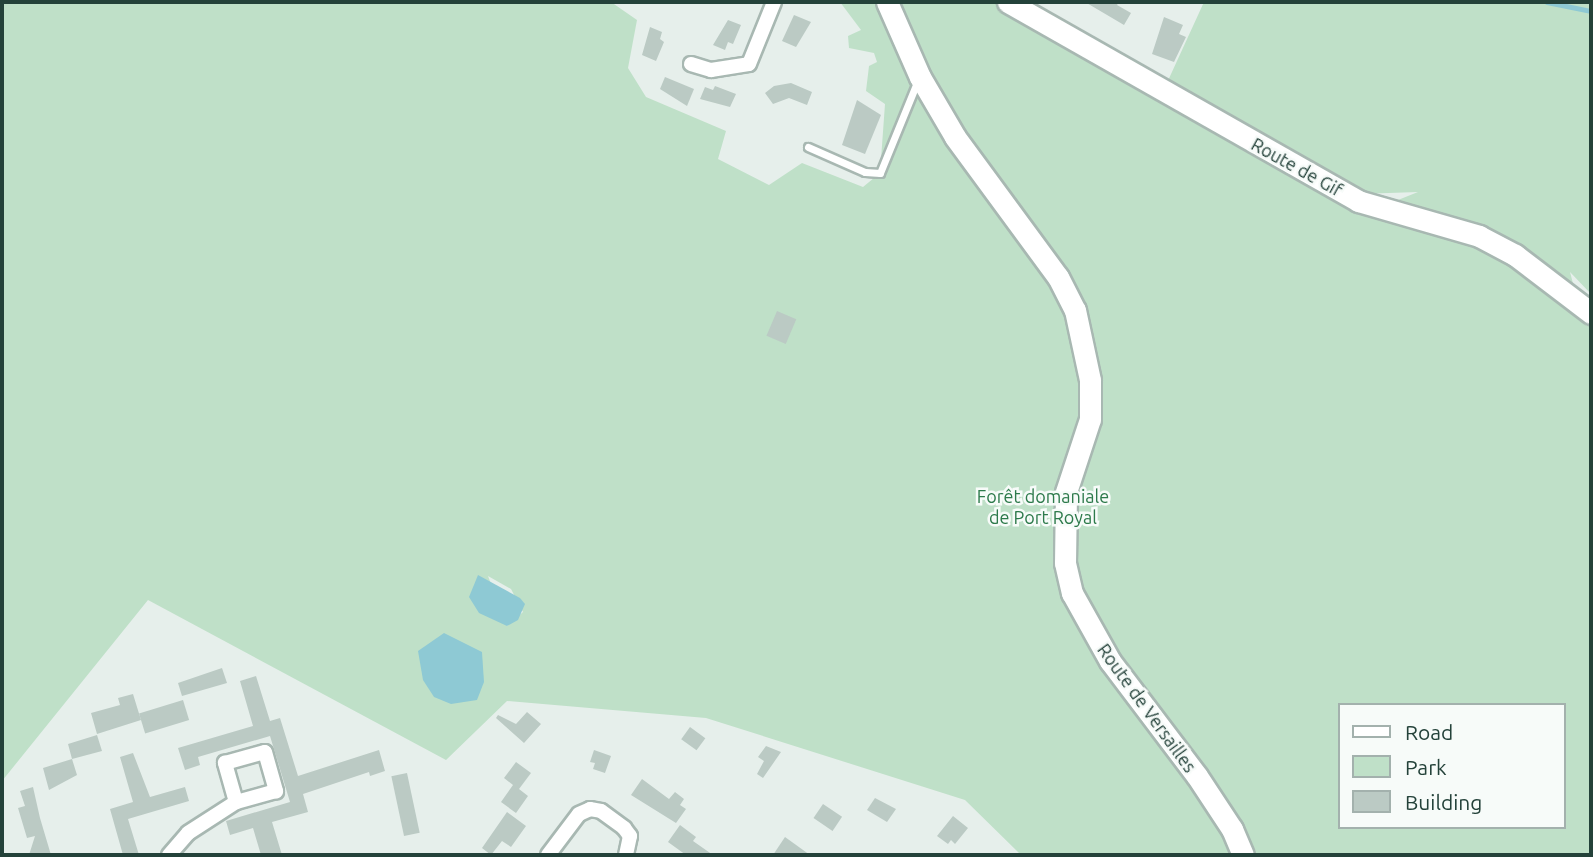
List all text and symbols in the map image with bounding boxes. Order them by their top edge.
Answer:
street label: Route de Gif [1248,133,1346,201]
park label: Forêt domaniale de Port Royal [977,486,1109,528]
street label: Route de Versailles [1093,639,1201,777]
legend [1338,703,1565,829]
text: Road [1405,720,1453,744]
text: Park [1405,755,1447,779]
text: Building [1405,790,1482,814]

